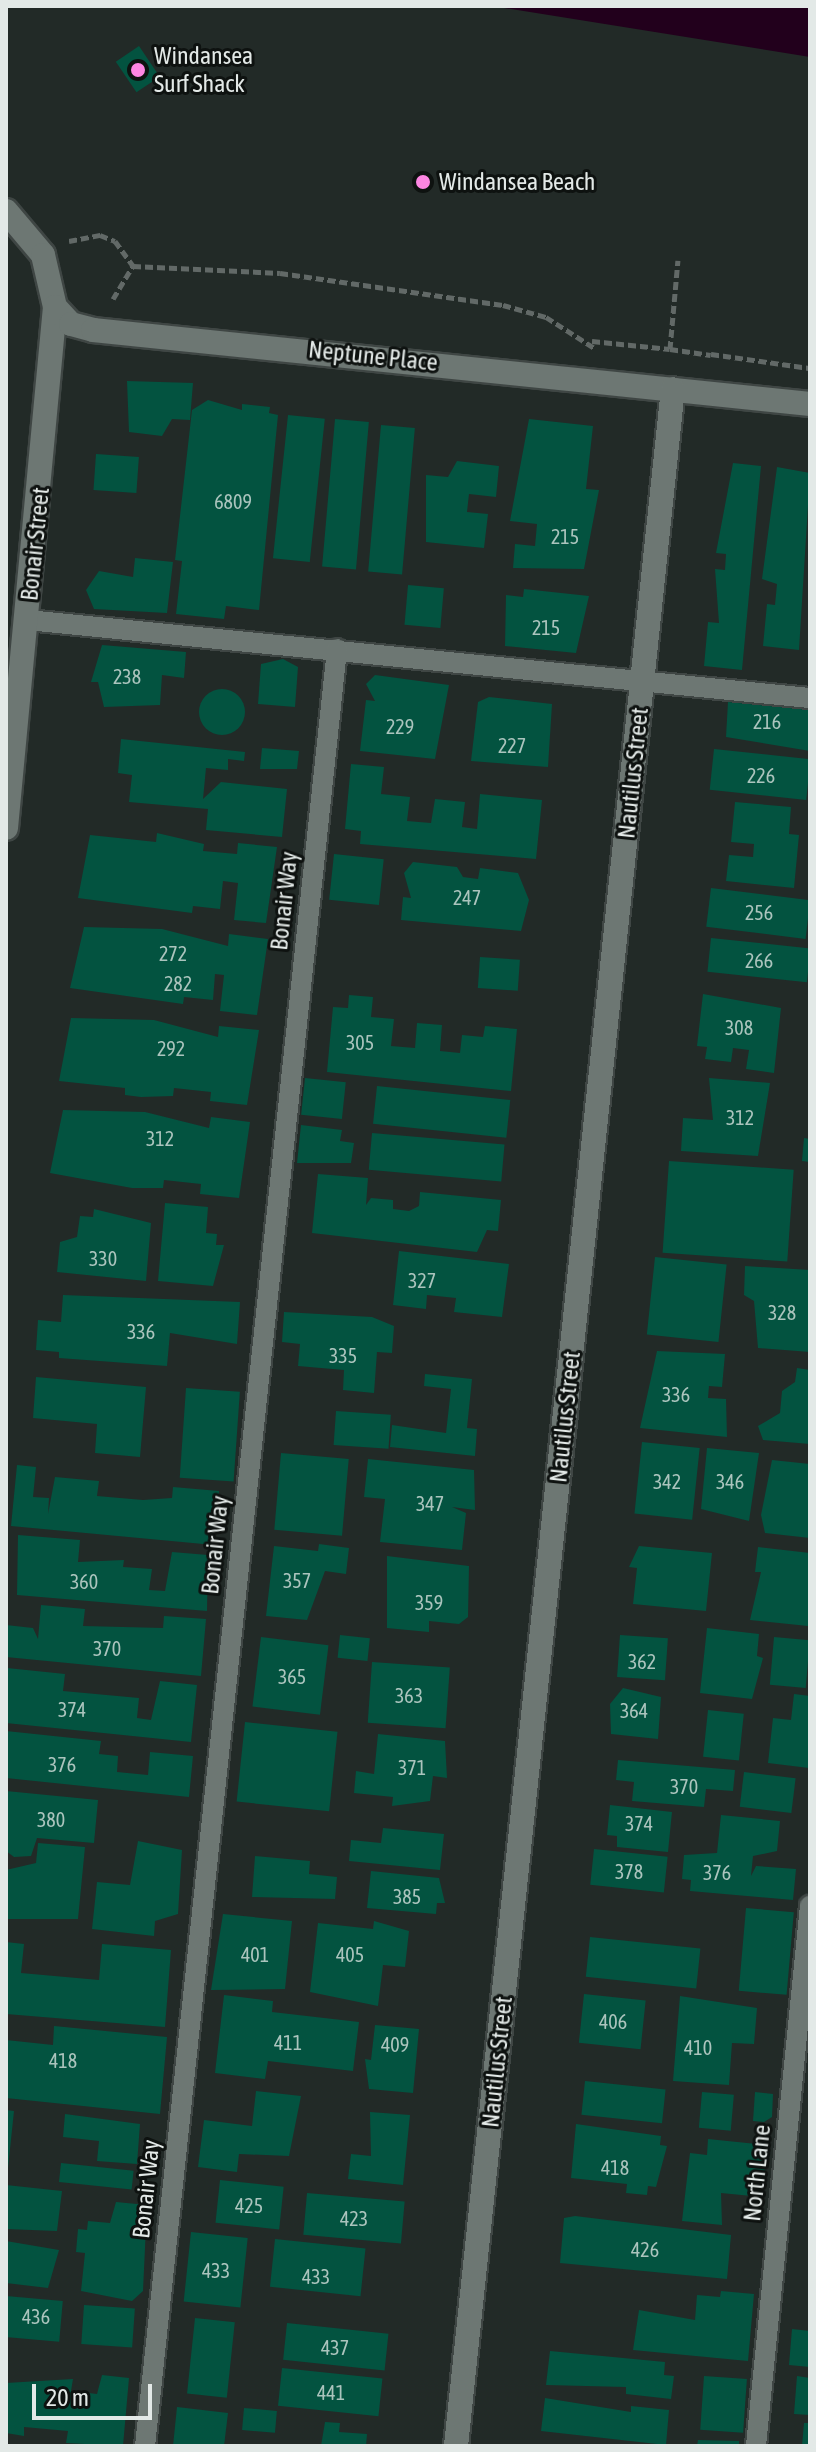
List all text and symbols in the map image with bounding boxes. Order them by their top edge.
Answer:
place label: Windansea Surf Shack [154,42,253,98]
marker: Windansea Surf Shack [129,61,147,79]
place label: Windansea Beach [439,168,596,196]
marker: Windansea Beach [414,173,432,191]
street label: Neptune Place [307,335,439,377]
street label: Bonair Street [15,486,55,602]
house number: 6809 [214,489,252,513]
house number: 215 [551,524,579,548]
house number: 215 [532,615,560,639]
house number: 238 [113,664,141,688]
street label: Nautilus Street [612,706,654,840]
house number: 216 [753,709,781,733]
house number: 229 [386,714,414,738]
house number: 227 [498,733,526,757]
house number: 226 [747,763,775,787]
street label: Bonair Way [265,850,303,952]
house number: 247 [453,885,481,909]
house number: 256 [745,900,773,924]
house number: 272 [159,941,187,965]
house number: 266 [745,948,773,972]
house number: 282 [164,971,192,995]
house number: 308 [725,1015,753,1039]
house number: 305 [346,1030,374,1054]
house number: 292 [157,1036,185,1060]
house number: 312 [726,1105,754,1129]
house number: 312 [146,1126,174,1150]
house number: 330 [89,1246,117,1270]
house number: 327 [408,1268,436,1292]
house number: 328 [768,1300,796,1324]
house number: 336 [127,1319,155,1343]
house number: 335 [329,1343,357,1367]
street label: Nautilus Street [544,1350,586,1484]
house number: 336 [662,1382,690,1406]
house number: 342 [653,1469,681,1493]
house number: 346 [716,1469,744,1493]
house number: 347 [416,1491,444,1515]
street label: Bonair Way [196,1494,234,1596]
house number: 357 [283,1568,311,1592]
house number: 360 [70,1569,98,1593]
house number: 359 [415,1590,443,1614]
house number: 370 [93,1636,121,1660]
house number: 362 [628,1649,656,1673]
house number: 365 [278,1664,306,1688]
house number: 363 [395,1683,423,1707]
house number: 374 [58,1697,86,1721]
house number: 364 [620,1698,648,1722]
house number: 376 [48,1752,76,1776]
house number: 371 [398,1755,426,1779]
house number: 370 [670,1774,698,1798]
house number: 380 [37,1807,65,1831]
house number: 374 [625,1811,653,1835]
house number: 378 [615,1859,643,1883]
house number: 376 [703,1860,731,1884]
house number: 385 [393,1884,421,1908]
house number: 401 [241,1942,269,1966]
house number: 405 [336,1942,364,1966]
street label: Nautilus Street [476,1995,518,2129]
house number: 406 [599,2009,627,2033]
house number: 411 [274,2030,302,2054]
house number: 409 [381,2032,409,2056]
house number: 410 [684,2035,712,2059]
house number: 418 [49,2048,77,2072]
street label: North Lane [738,2123,776,2223]
street label: Bonair Way [127,2138,165,2240]
house number: 418 [601,2155,629,2179]
house number: 425 [235,2193,263,2217]
house number: 423 [340,2206,368,2230]
house number: 426 [631,2237,659,2261]
house number: 433 [202,2258,230,2282]
house number: 433 [302,2264,330,2288]
house number: 436 [22,2304,50,2328]
house number: 437 [321,2335,349,2359]
scale bar [36,2368,156,2418]
house number: 441 [317,2380,345,2404]
text: 20 m [46,2384,89,2411]

